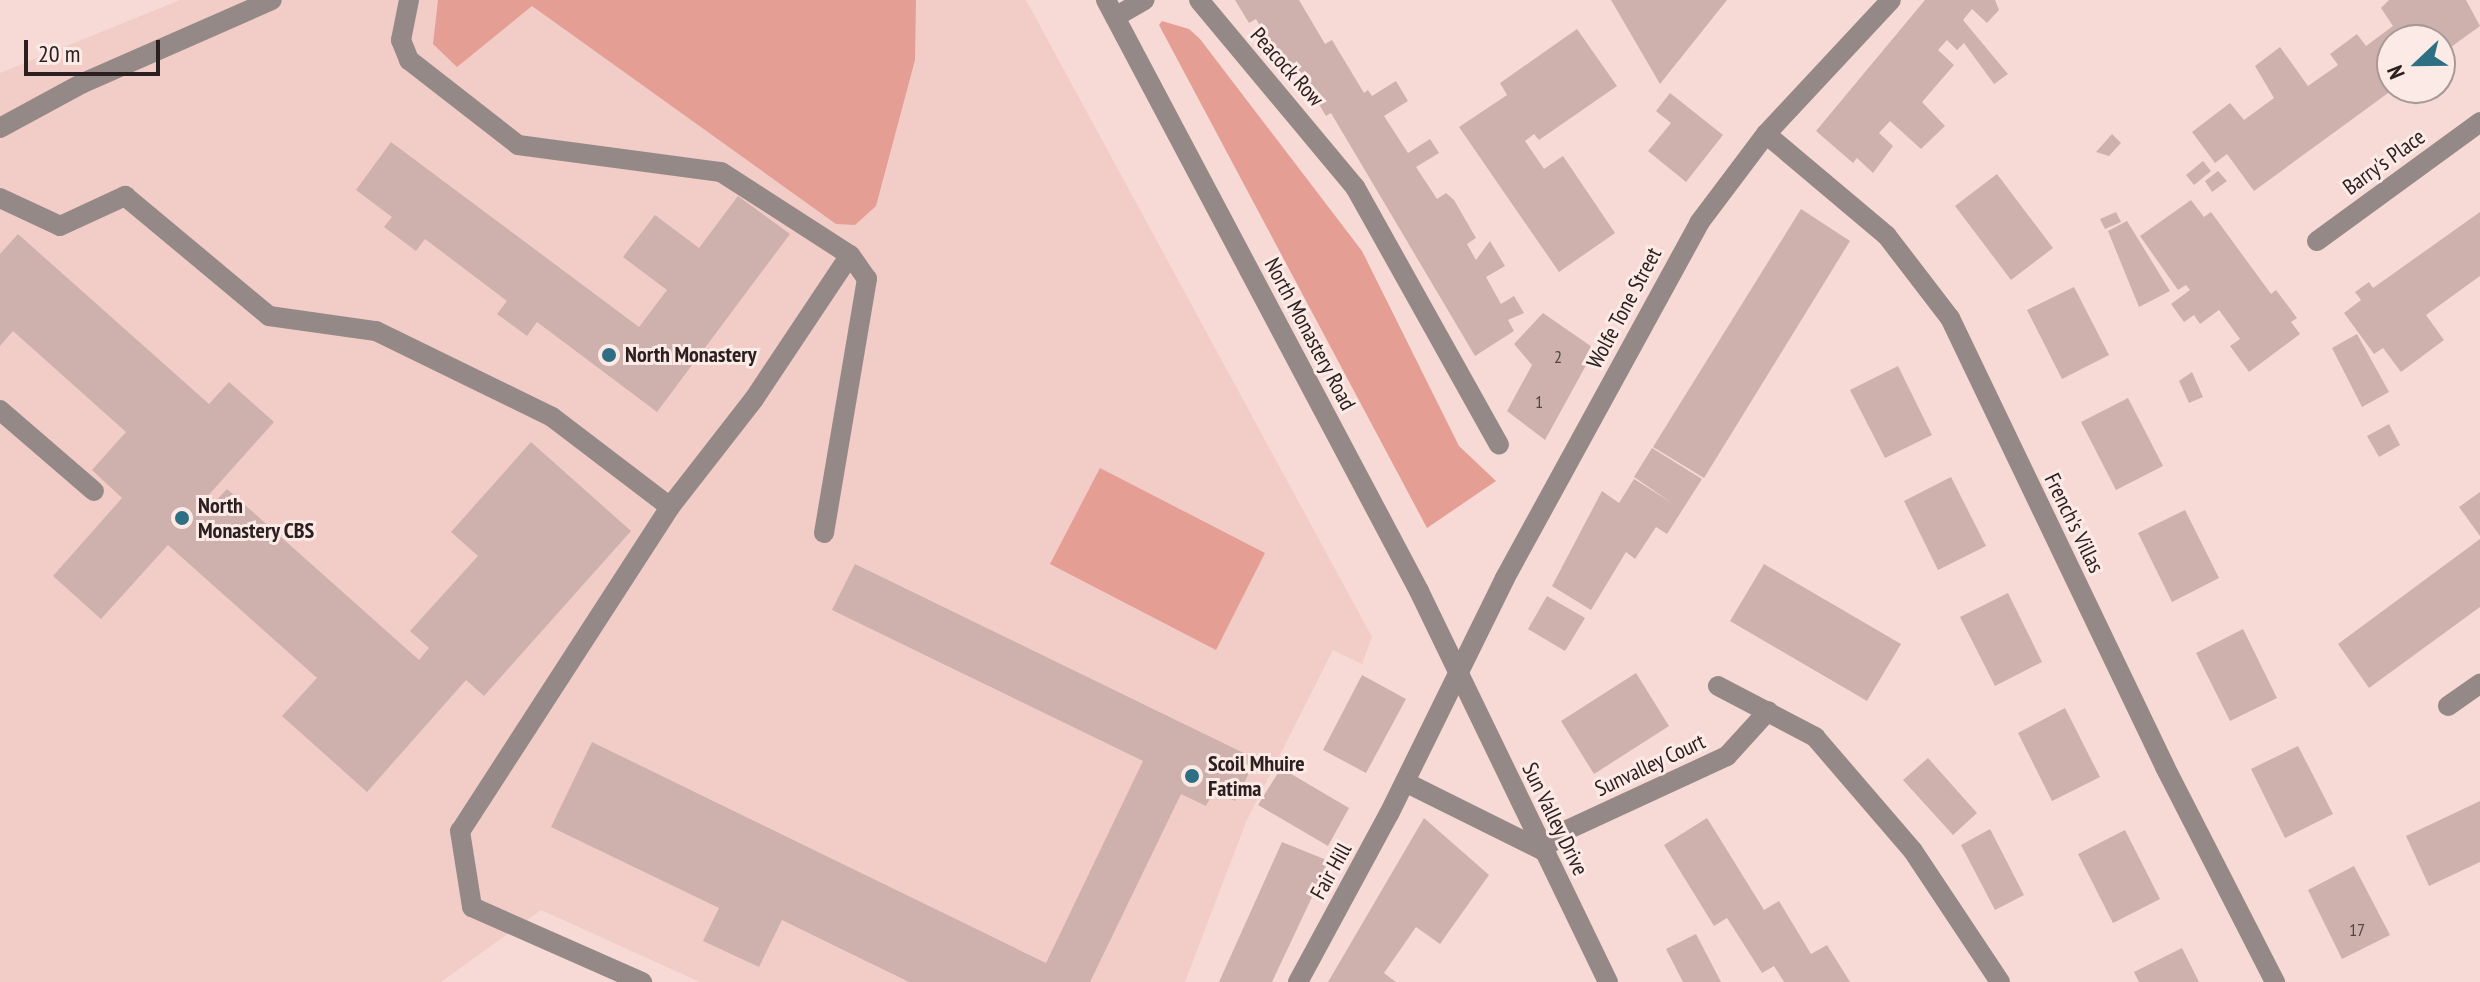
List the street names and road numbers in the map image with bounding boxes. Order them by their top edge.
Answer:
street label: Peacock Row [1245,22,1329,112]
street label: Barry's Place [2338,123,2430,201]
street label: Wolfe Tone Street [1581,243,1667,373]
street label: North Monastery Road [1259,253,1361,415]
street label: French's Villas [2039,469,2109,577]
street label: Sunvalley Court [1591,728,1709,802]
street label: Sun Valley Drive [1516,758,1594,880]
street label: Fair Hill [1305,838,1357,904]

